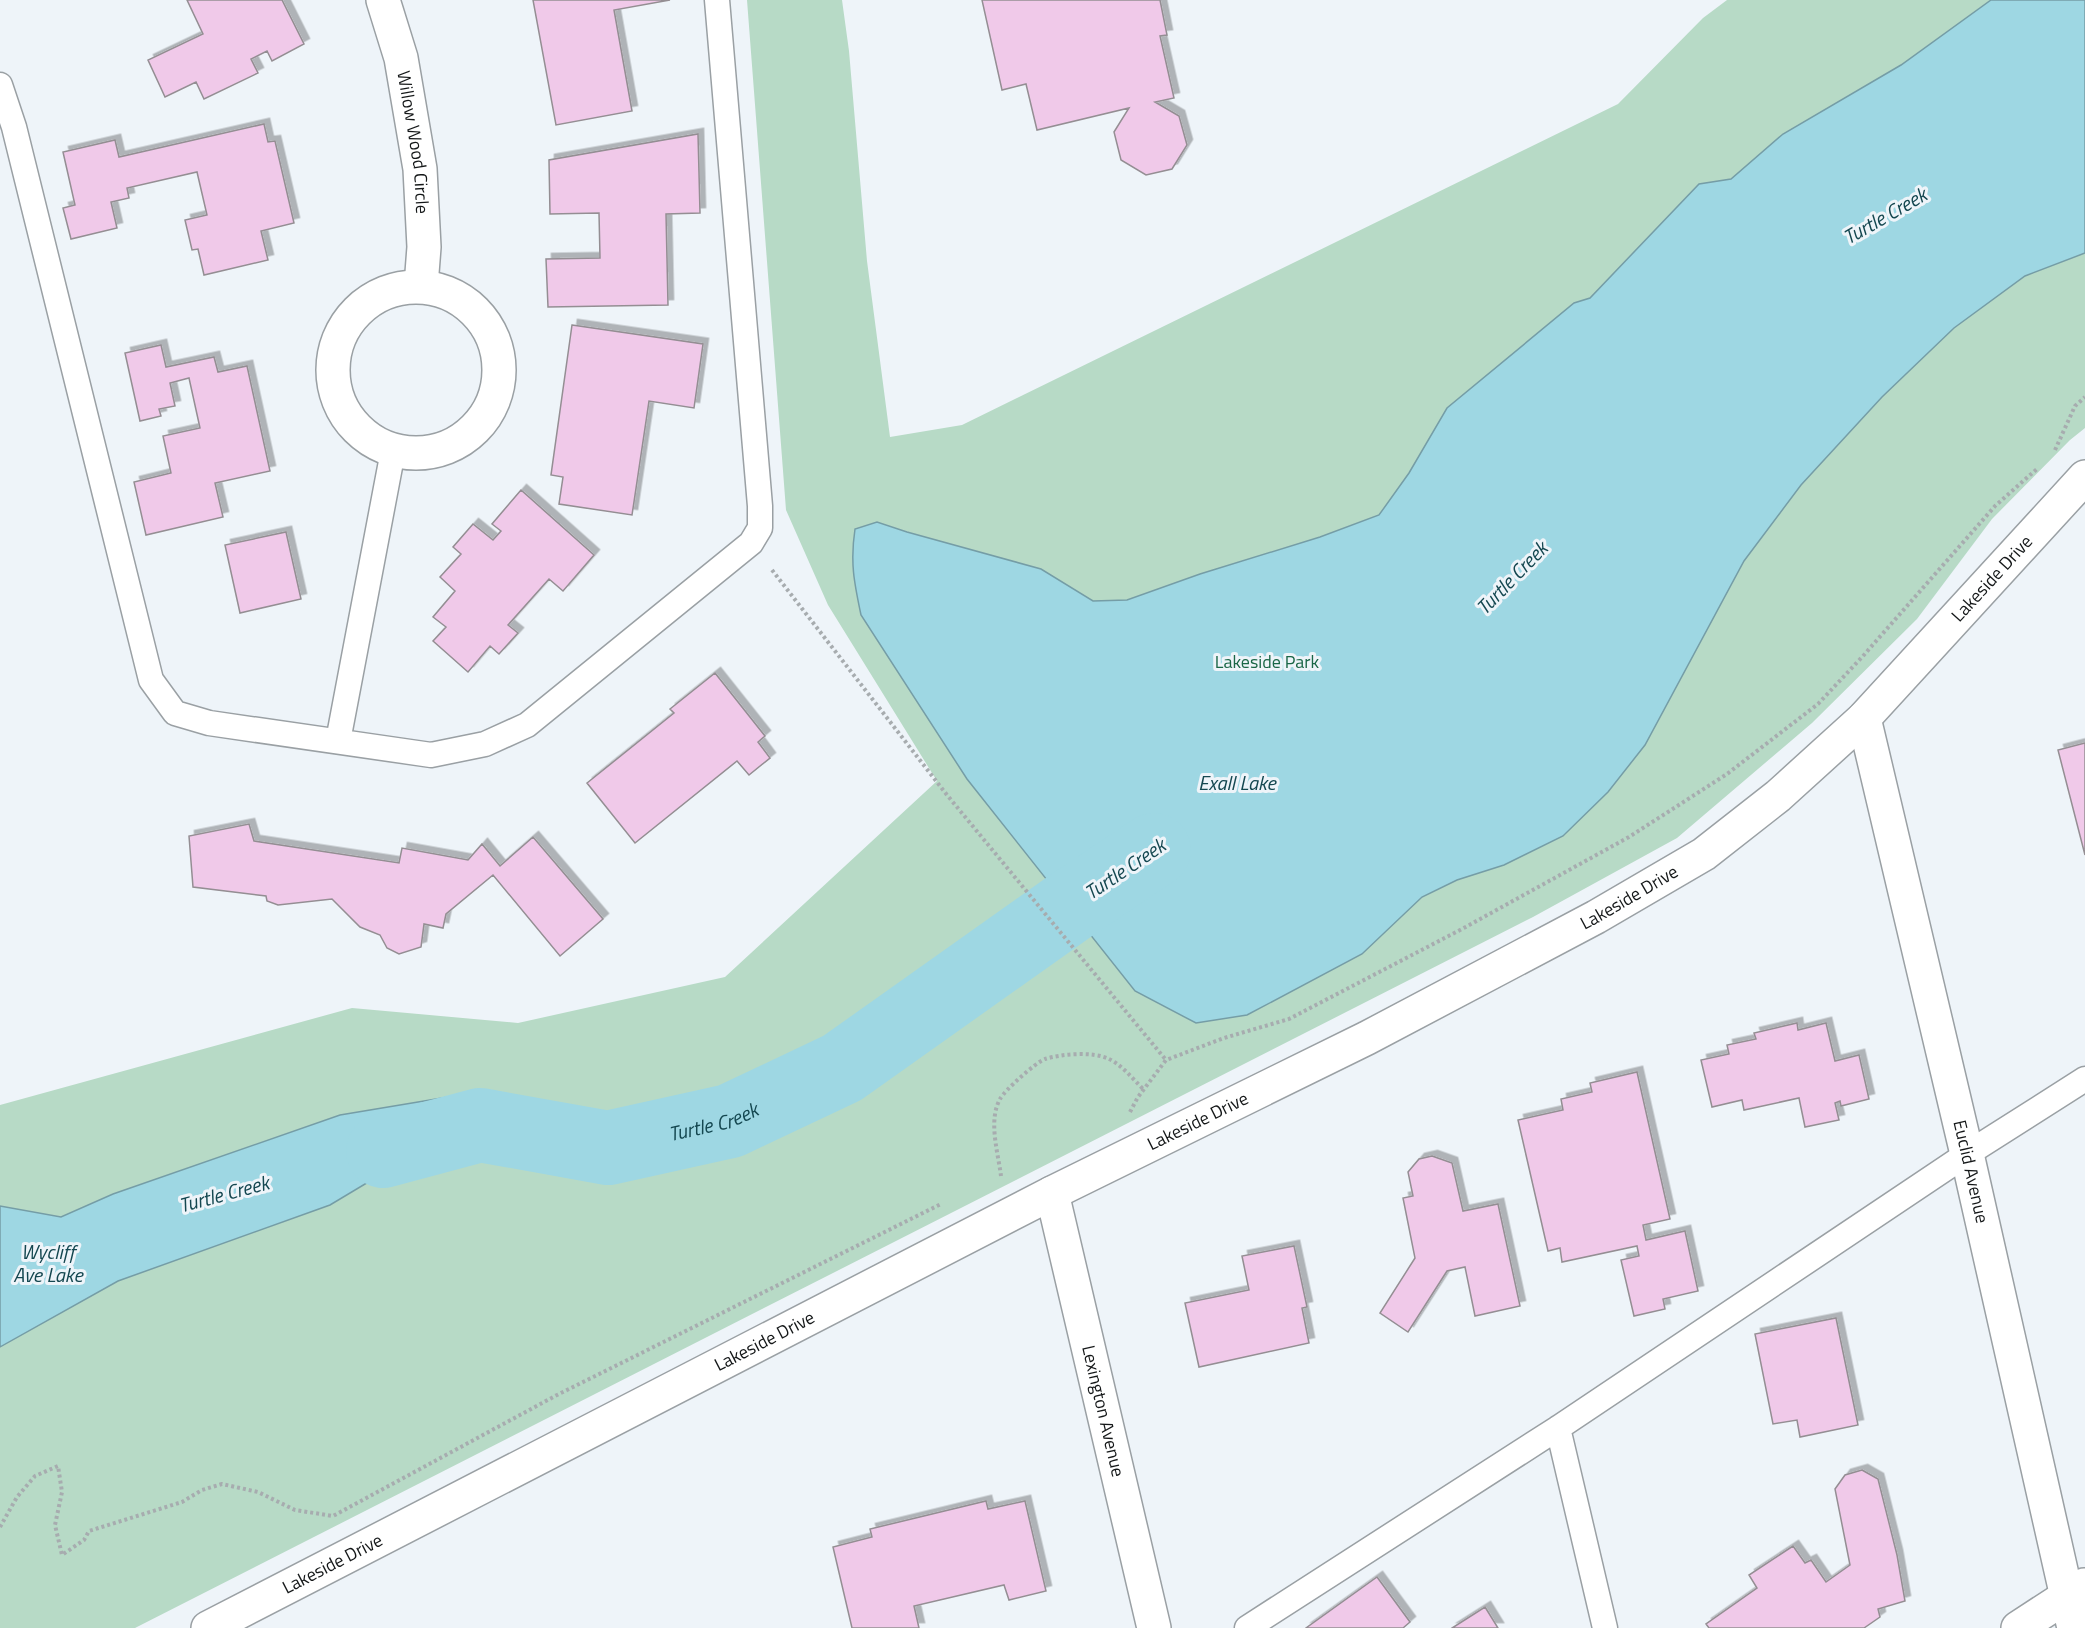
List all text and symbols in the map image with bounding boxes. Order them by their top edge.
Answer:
street label: Willow Wood Circle [390,69,436,214]
water label: Turtle Creek [1837,178,1934,252]
street label: Lakeside Drive [1945,529,2038,628]
water label: Turtle Creek [1468,532,1556,622]
park label: Lakeside Park [1215,648,1320,675]
water label: Exall Lake [1198,767,1278,798]
water label: Turtle Creek [1078,829,1173,907]
street label: Lakeside Drive [1575,858,1683,936]
street label: Lakeside Drive [1143,1085,1253,1157]
water label: Turtle Creek [665,1093,765,1149]
street label: Euclid Avenue [1946,1117,1996,1226]
water label: Turtle Creek [175,1166,274,1220]
water label: Wycliff Ave Lake [13,1236,84,1290]
street label: Lakeside Drive [709,1304,819,1378]
street label: Lexington Avenue [1075,1342,1132,1479]
street label: Lakeside Drive [277,1526,387,1600]

